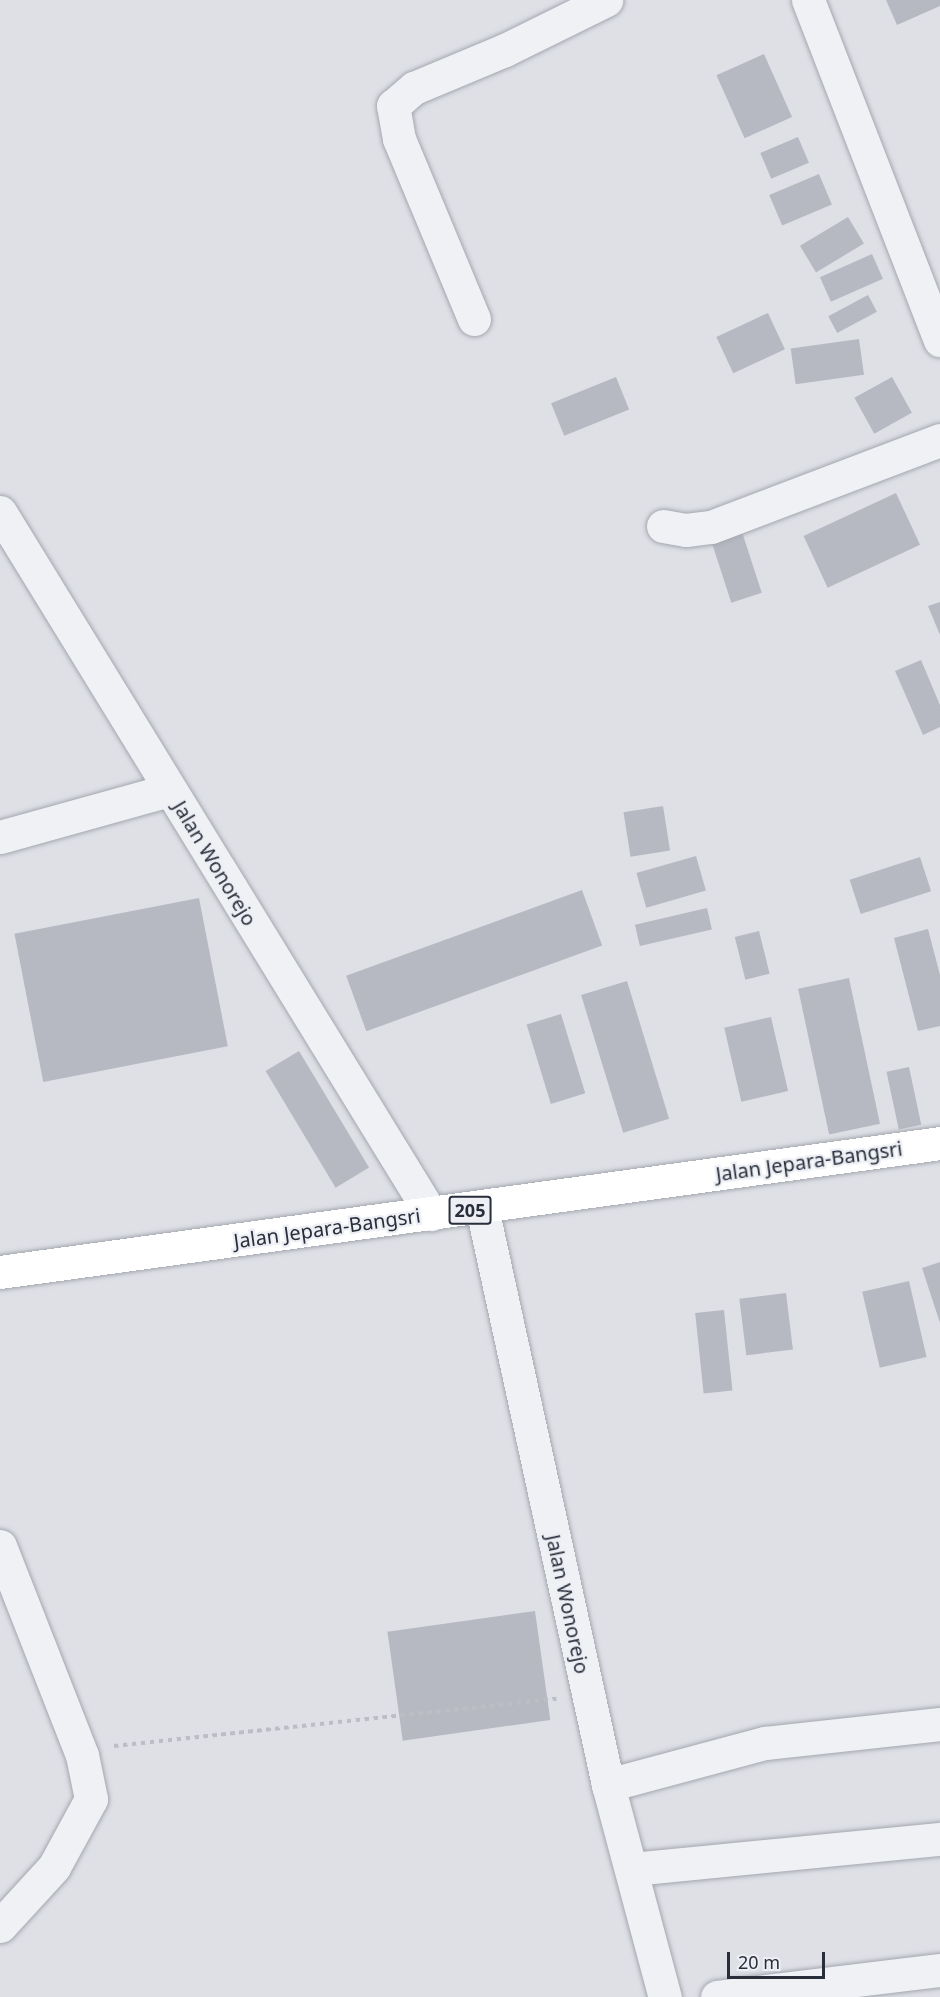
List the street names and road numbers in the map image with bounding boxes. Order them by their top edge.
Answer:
street label: Jalan Wonorejo [168,796,262,930]
street label: Jalan Jepara-Bangsri [714,1136,904,1186]
road number: 205 [448,1195,492,1225]
street label: Jalan Jepara-Bangsri [232,1203,422,1253]
street label: Jalan Wonorejo [542,1532,594,1676]

